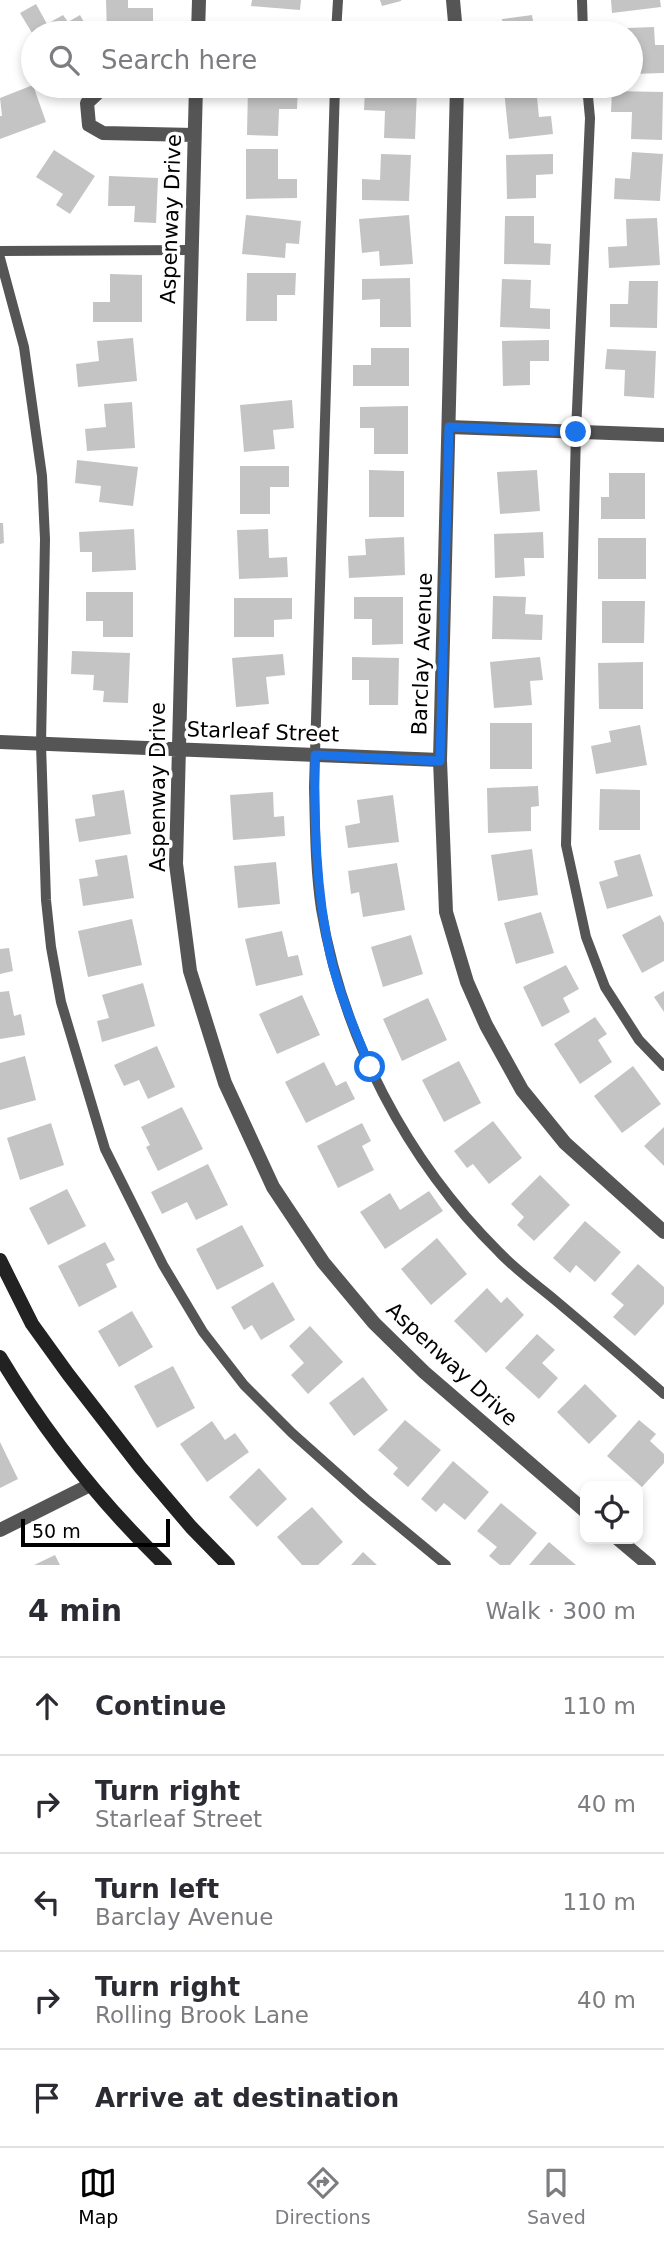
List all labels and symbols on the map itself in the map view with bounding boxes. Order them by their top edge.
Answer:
street label: Aspenway Drive [156,134,186,304]
route end [560,416,591,447]
street label: Barclay Avenue [407,572,437,736]
street label: Aspenway Drive [146,702,170,872]
street label: Starleaf Street [186,717,340,747]
route start [354,1051,385,1082]
street label: Aspenway Drive [382,1297,522,1431]
scale bar [21,1516,170,1548]

